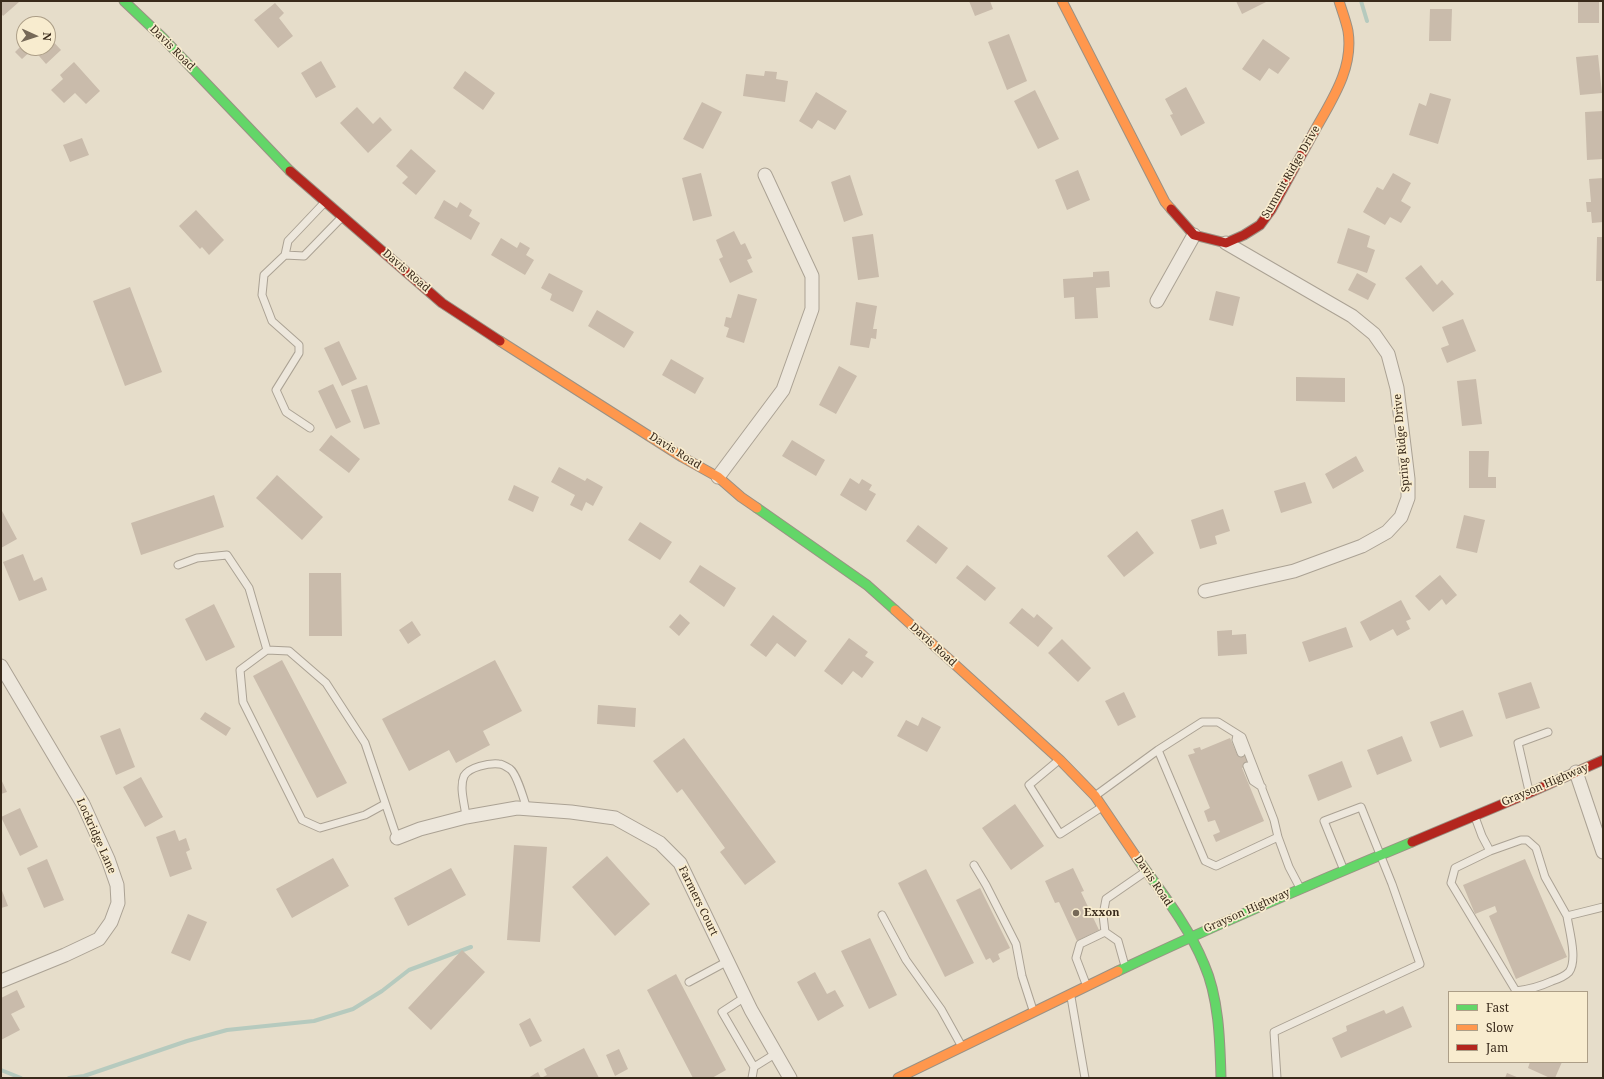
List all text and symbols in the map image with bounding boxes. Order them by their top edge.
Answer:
north arrow [16,16,56,56]
street label: Davis Road [147,23,197,73]
text: N [40,32,55,41]
street label: Summit Ridge Drive [1259,123,1323,221]
street label: Davis Road [380,247,432,295]
street label: Spring Ridge Drive [1391,393,1413,493]
street label: Davis Road [647,430,703,472]
street label: Davis Road [907,621,959,669]
street label: Grayson Highway [1500,761,1590,809]
street label: Lockridge Lane [73,796,119,876]
street label: Davis Road [1131,853,1175,909]
street label: Farmers Court [675,864,721,938]
street label: Grayson Highway [1202,886,1292,936]
place label: Exxon [1084,906,1119,920]
marker: Exxon [1071,908,1081,918]
legend [1448,991,1588,1063]
text: Fast [1486,999,1509,1016]
text: Slow [1486,1019,1514,1036]
text: Jam [1486,1039,1508,1056]

